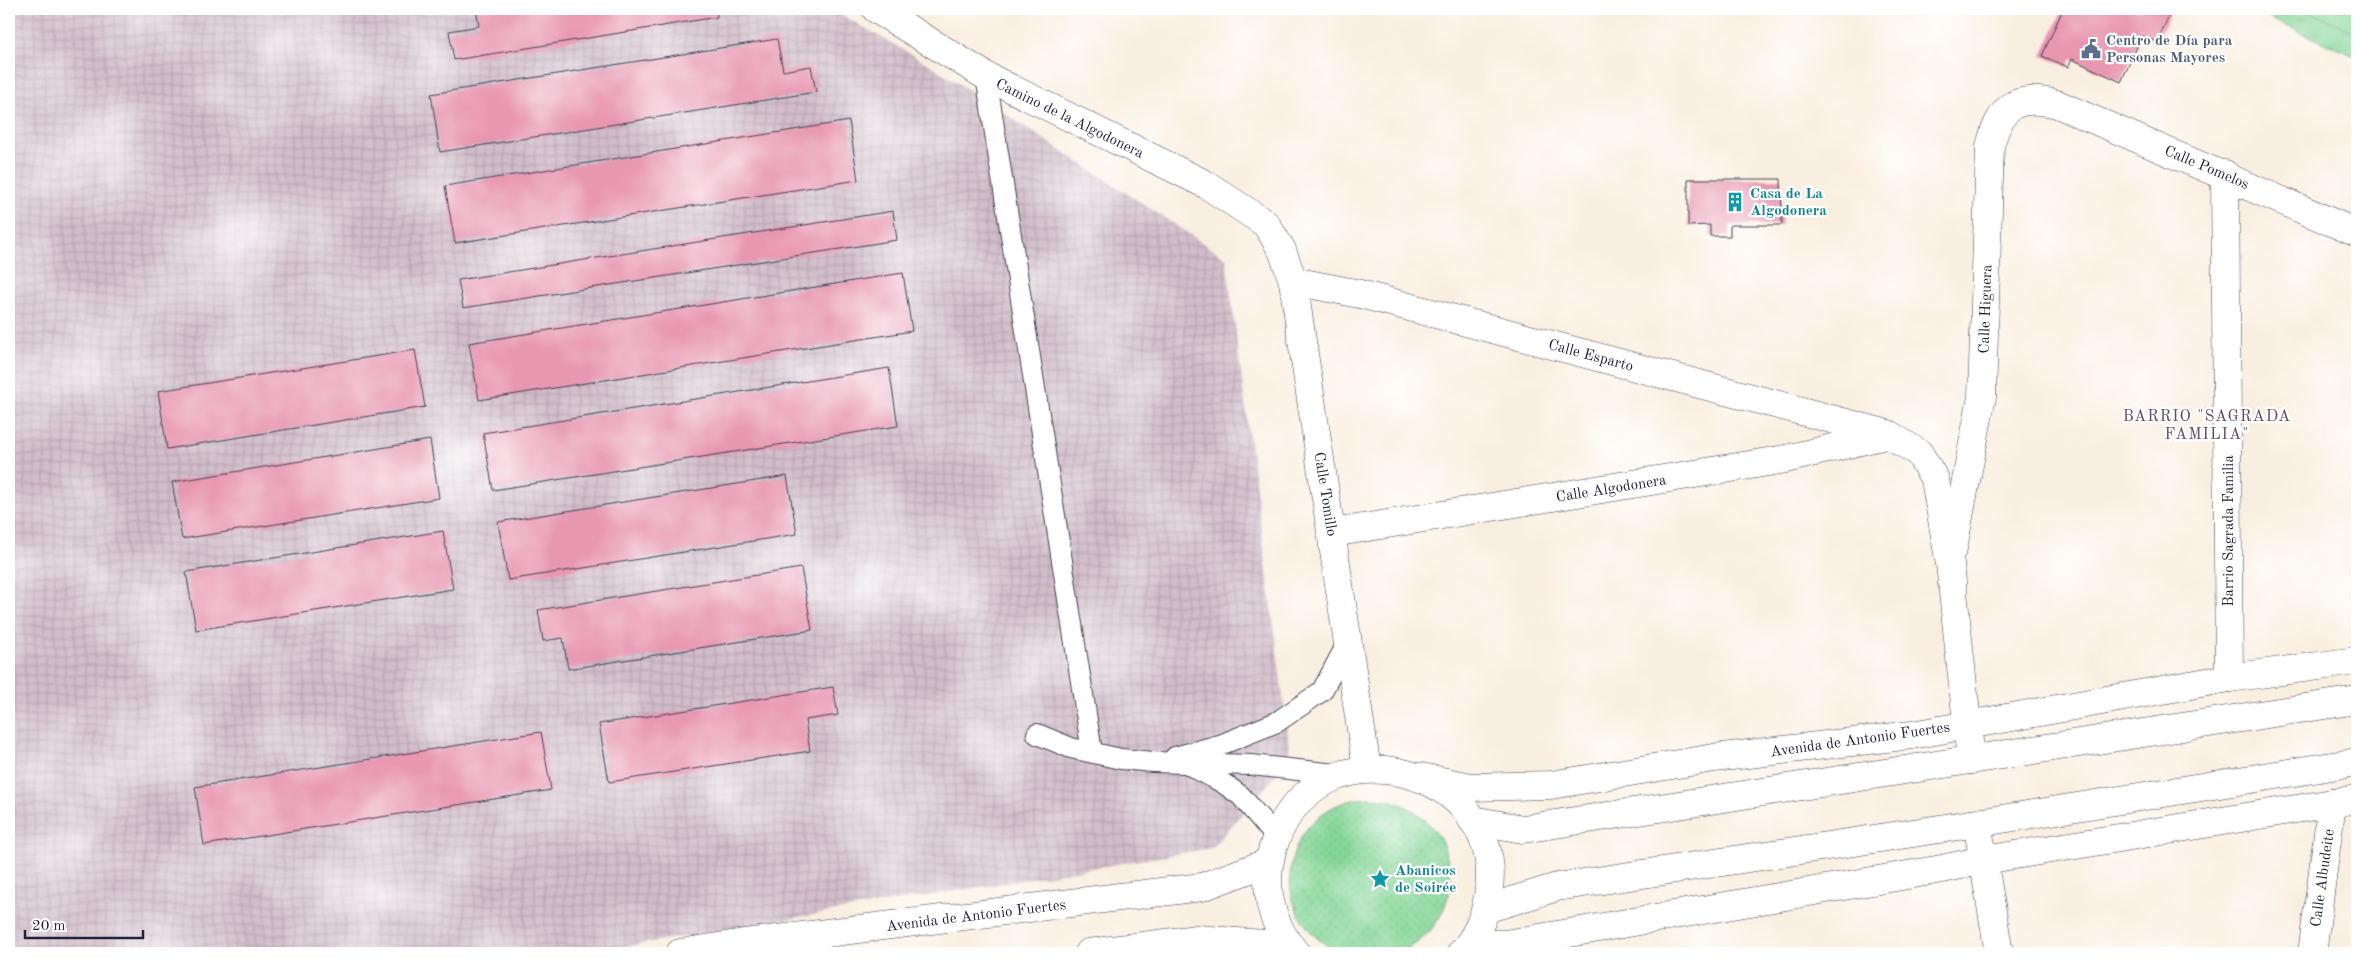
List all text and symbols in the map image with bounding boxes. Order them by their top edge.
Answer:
place label: Centro de Día para Personas Mayores [2106,34,2233,66]
public building icon: Centro de Día para Personas Mayores [2080,38,2102,60]
street label: Camino de la Algodonera [993,77,1146,162]
street label: Calle Pomelos [2162,144,2251,193]
place label: Casa de La Algodonera [1750,187,1827,219]
building icon: Casa de La Algodonera [1724,191,1746,213]
street label: Calle Higuera [1977,264,1996,354]
street label: Calle Esparto [1546,338,1635,375]
district label: BARRIO "SAGRADA FAMILIA" [2123,409,2291,443]
street label: Calle Tomillo [1310,451,1339,538]
street label: Barrio Sagrada Familia [2222,455,2237,607]
street label: Calle Algodonera [1555,473,1668,506]
street label: Avenida de Antonio Fuertes [1770,720,1951,761]
street label: Calle Albudeite [2309,828,2338,928]
place label: Abanicos de Soirée [1395,864,1456,896]
place icon: Abanicos de Soirée [1369,868,1391,890]
street label: Avenida de Antonio Fuertes [885,898,1067,935]
scale bar [25,907,142,939]
text: 20 m [32,919,66,934]

